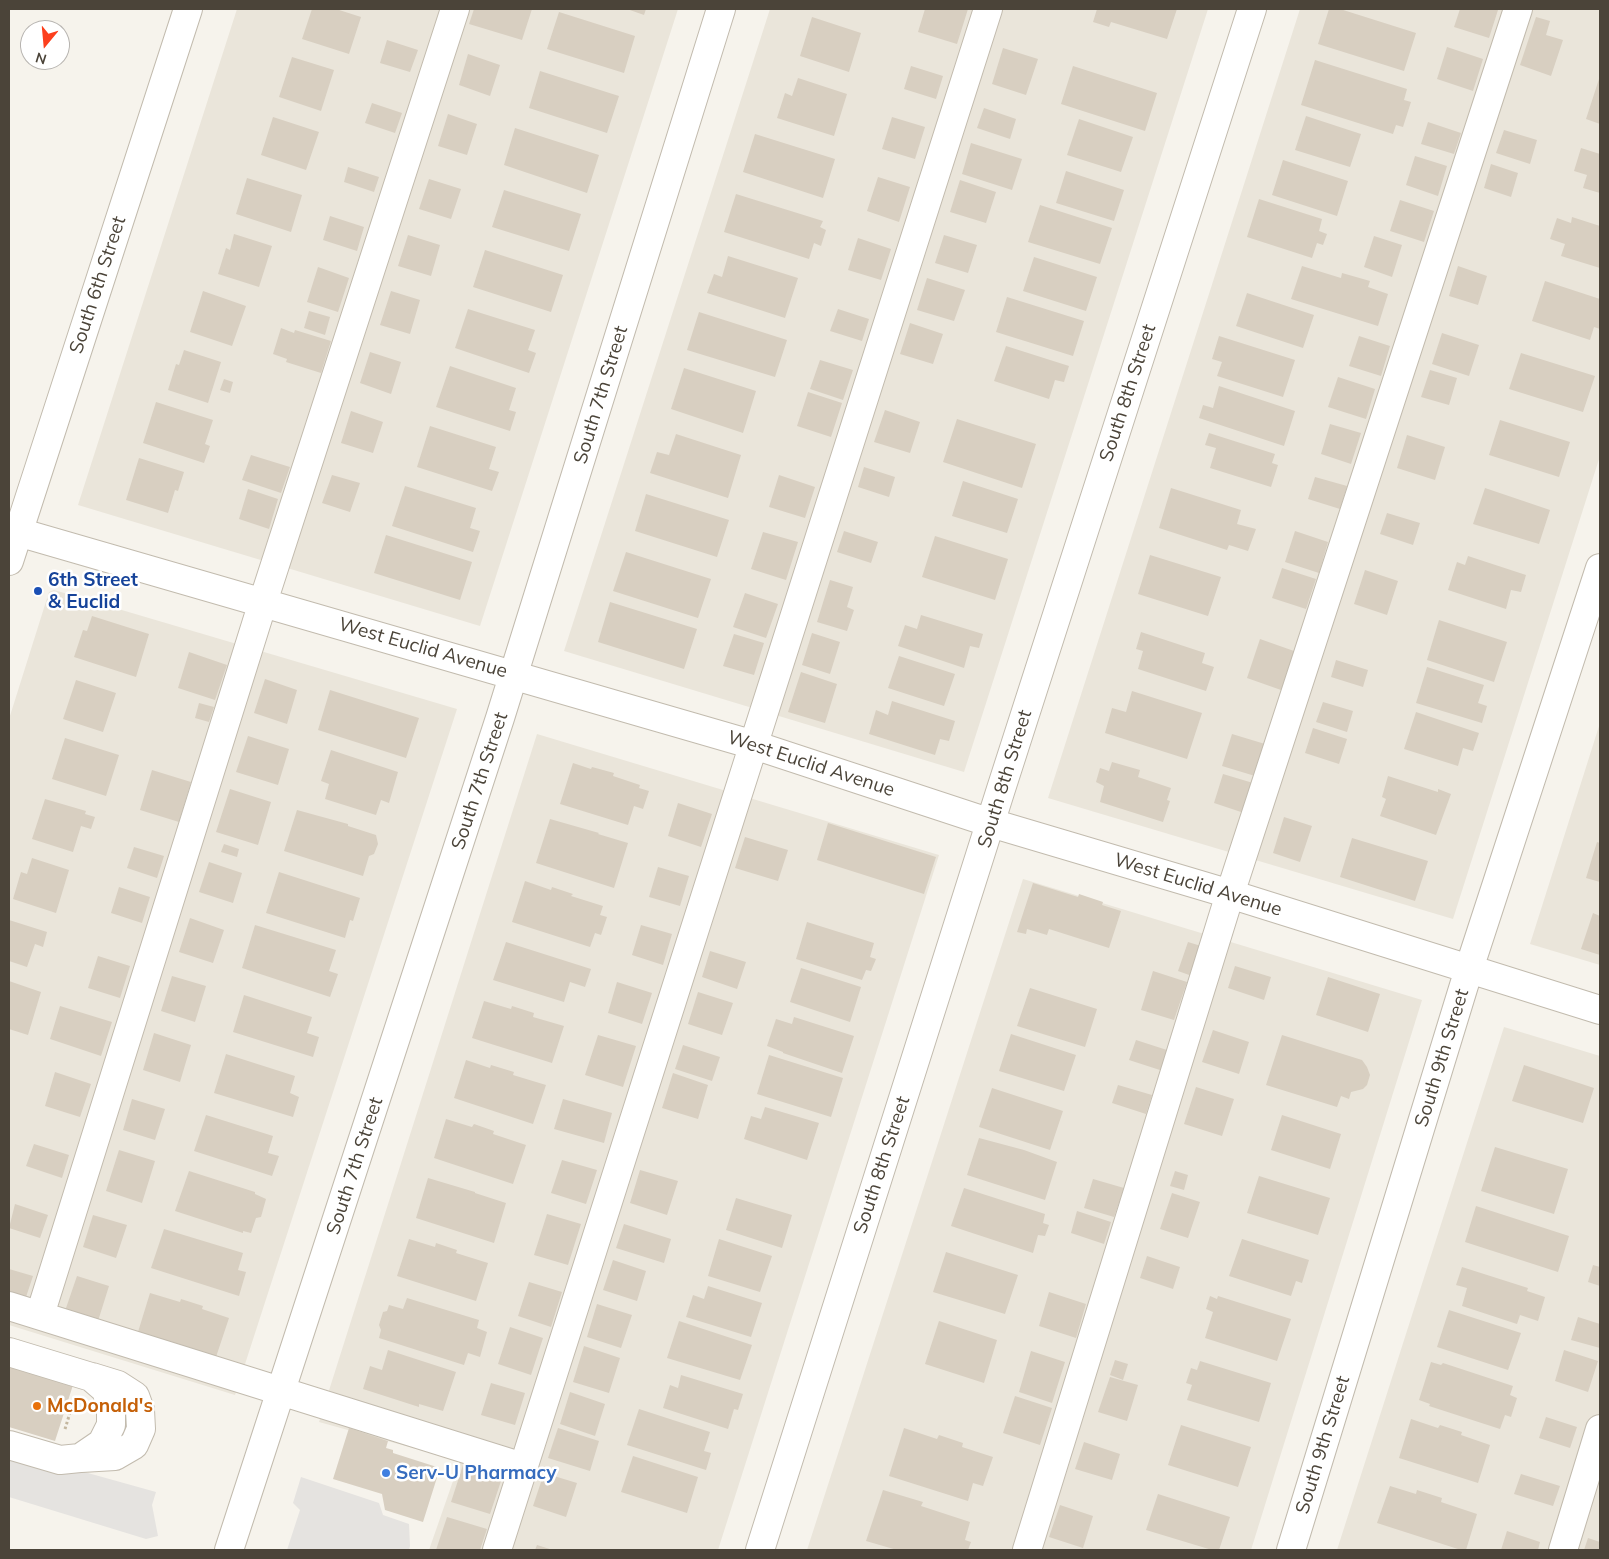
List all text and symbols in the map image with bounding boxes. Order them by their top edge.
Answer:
north arrow [20,20,70,70]
text: N [33,48,49,69]
street label: South 6th Street [65,213,131,357]
street label: South 8th Street [1095,321,1161,465]
street label: South 7th Street [569,323,633,467]
place label: 6th Street & Euclid [48,569,138,613]
marker: 6th Street & Euclid [32,585,44,597]
street label: West Euclid Avenue [336,613,510,683]
street label: South 8th Street [973,707,1037,851]
street label: South 7th Street [447,709,513,853]
street label: West Euclid Avenue [725,726,897,802]
street label: West Euclid Avenue [1111,849,1285,921]
street label: South 9th Street [1410,986,1474,1130]
street label: South 8th Street [849,1093,915,1237]
street label: South 7th Street [322,1094,388,1238]
street label: South 9th Street [1291,1373,1355,1517]
place label: McDonald's [47,1395,153,1417]
marker: McDonald's [31,1400,43,1412]
place label: Serv-U Pharmacy [396,1462,557,1484]
marker: Serv-U Pharmacy [380,1467,392,1479]

